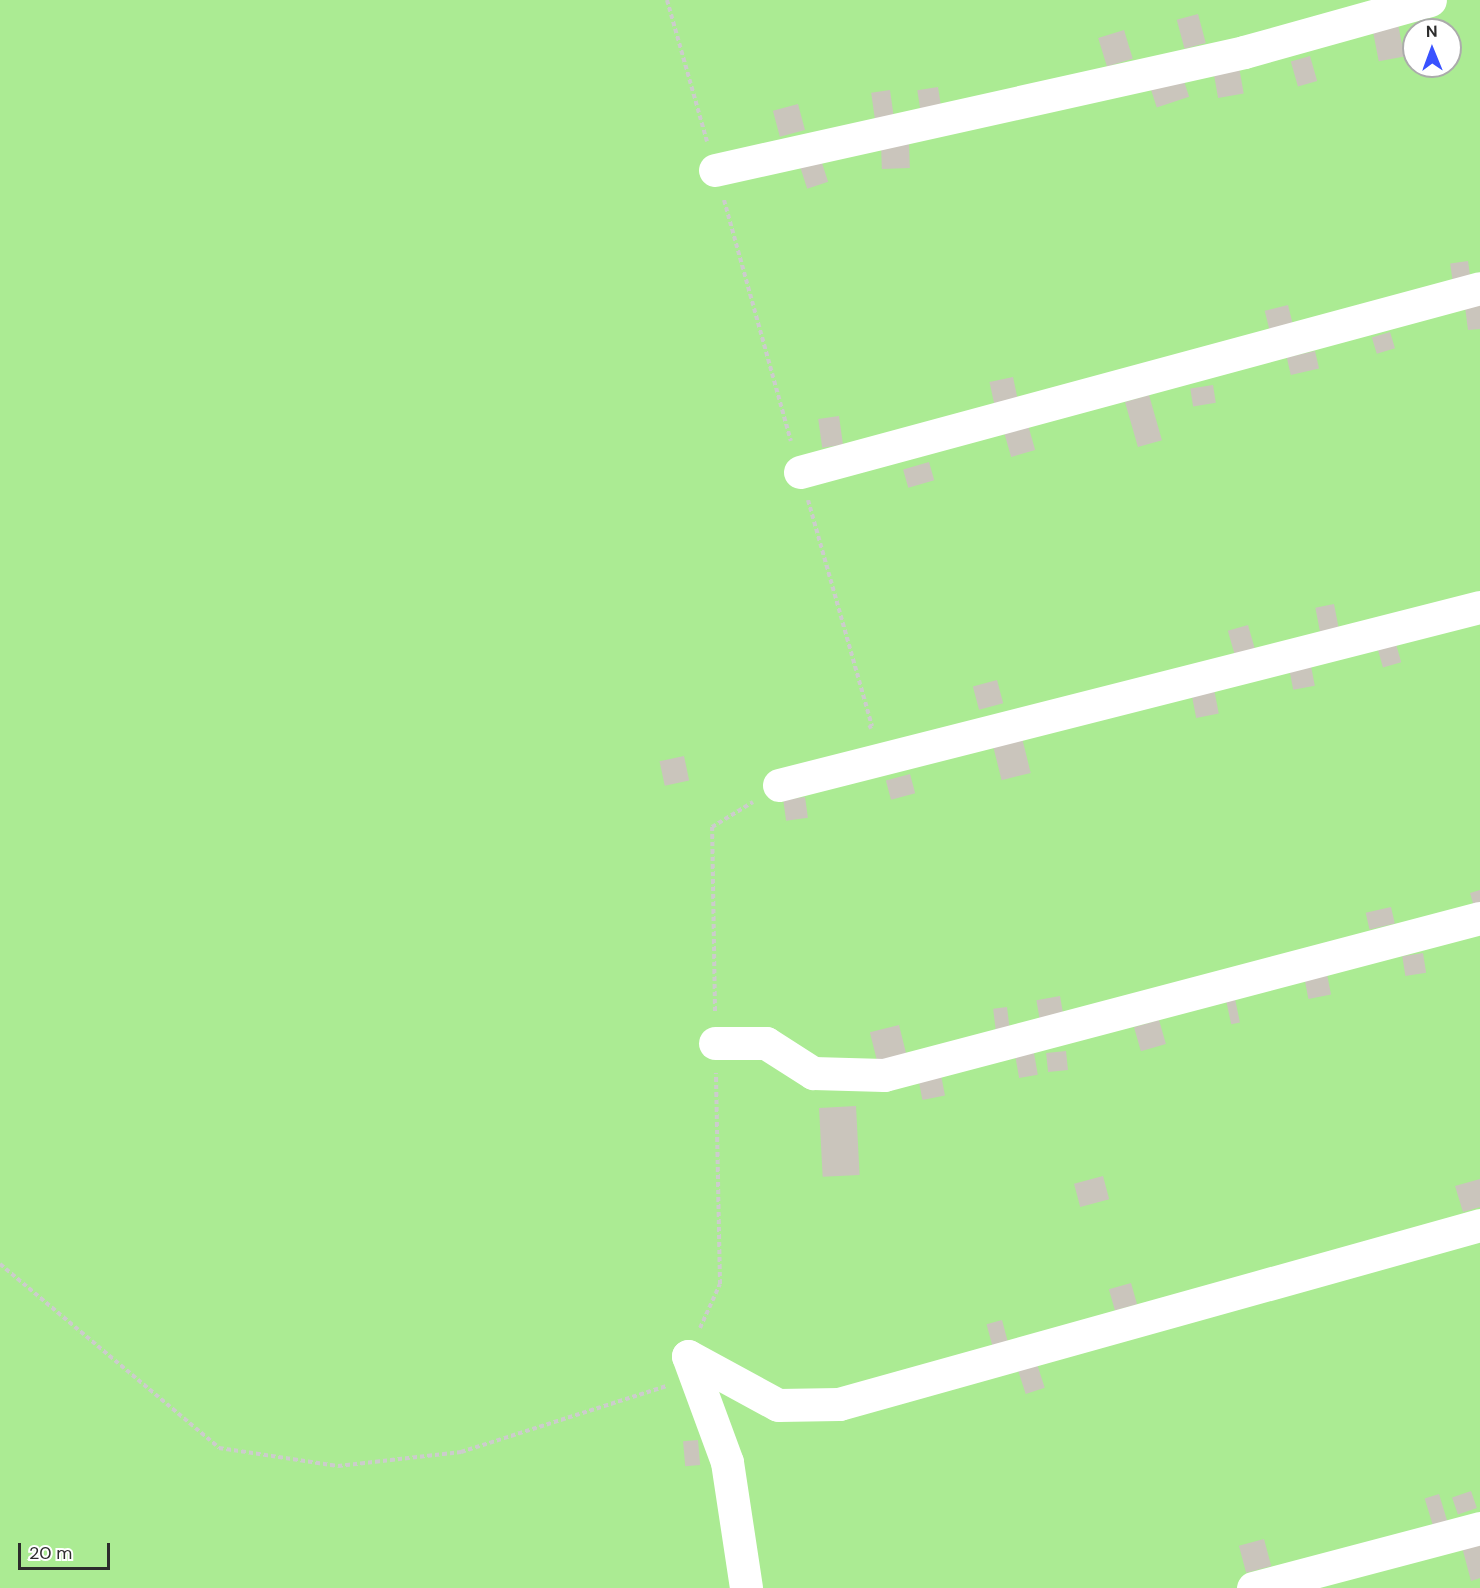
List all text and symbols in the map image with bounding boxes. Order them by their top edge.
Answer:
north arrow [1402,18,1462,78]
text: N [1426,21,1438,42]
scale bar [21,1531,112,1569]
text: 20 m [29,1541,72,1565]

